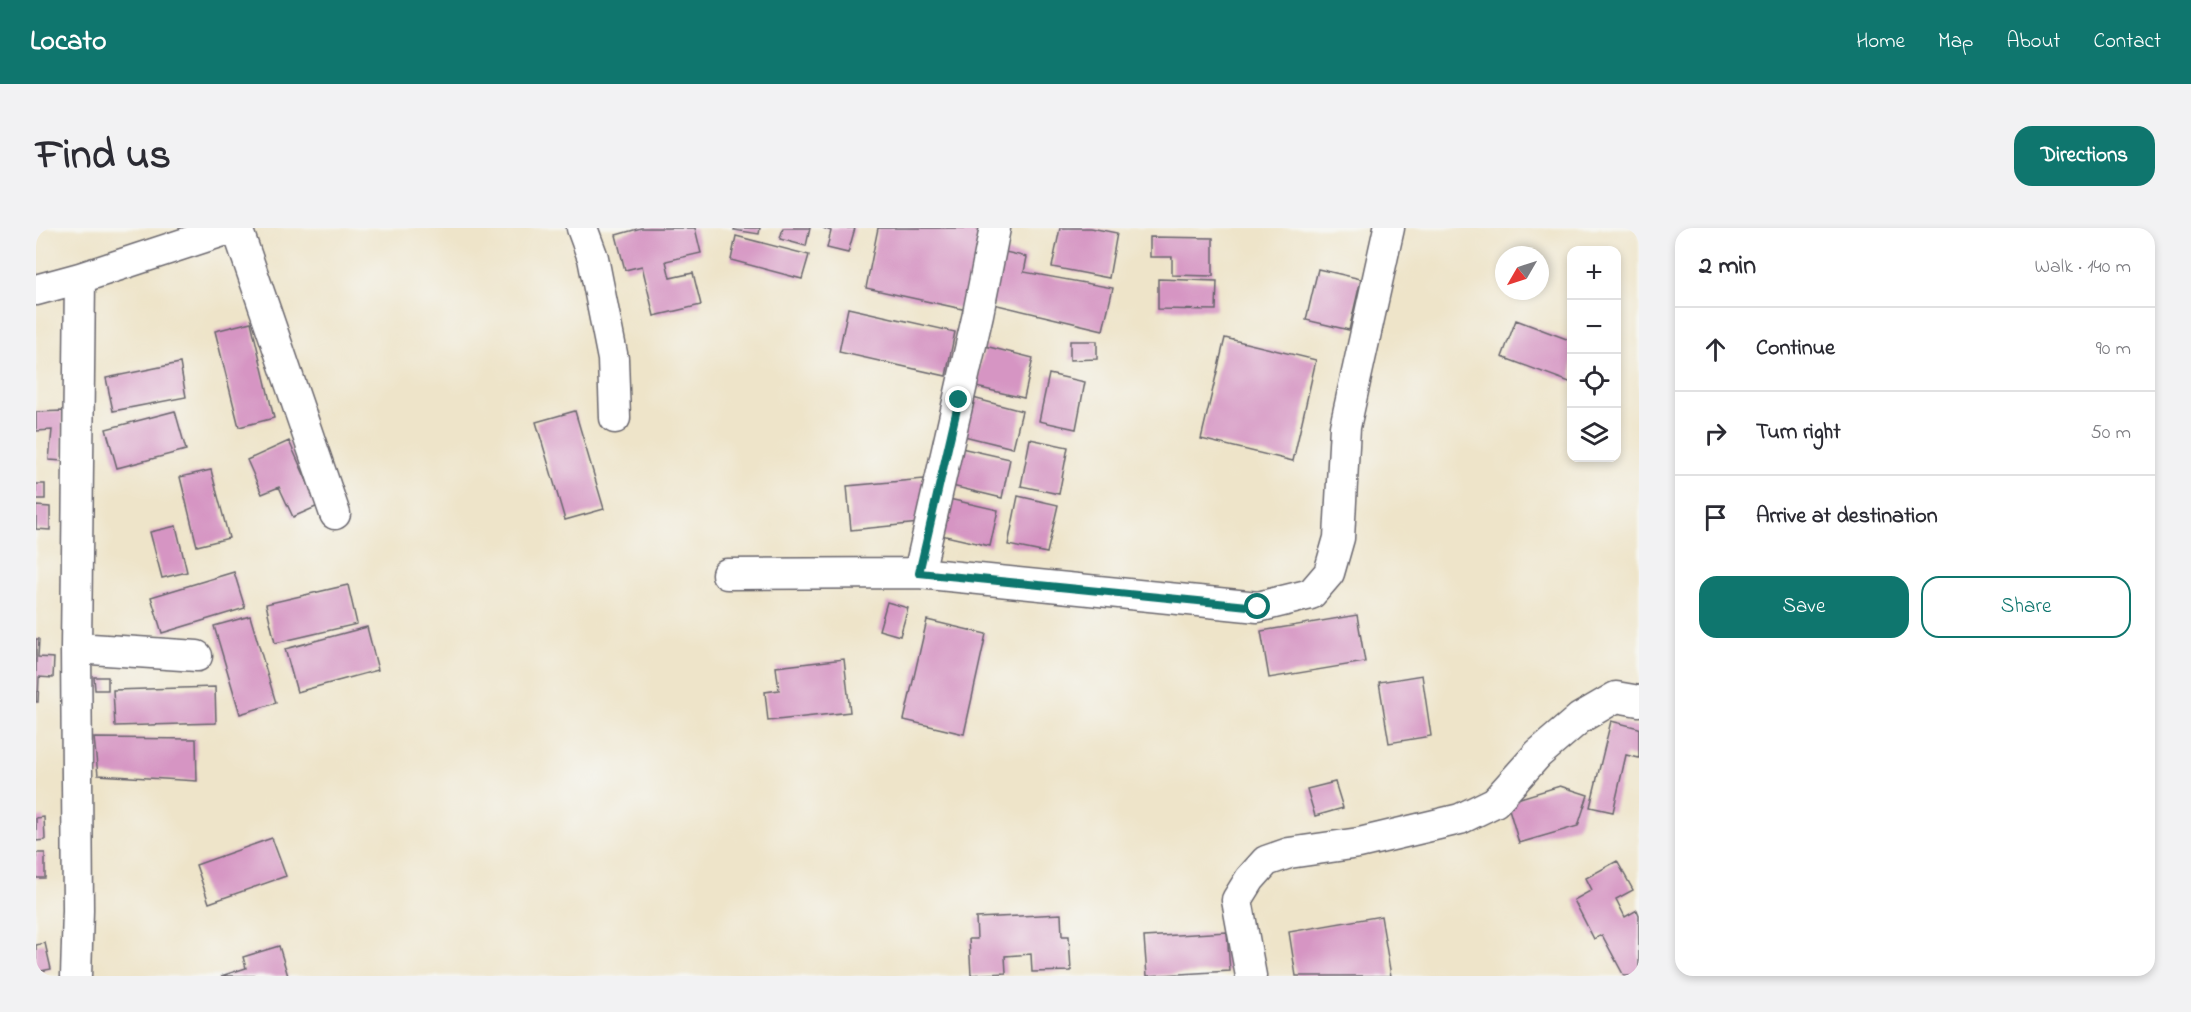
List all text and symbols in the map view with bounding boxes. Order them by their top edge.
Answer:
text: Locato [30,22,106,63]
text: Home [1856,27,1905,57]
text: Map [1938,27,1973,57]
text: About [2006,27,2060,57]
text: Contact [2093,27,2161,57]
text: Find us [36,126,171,187]
button: Directions [2014,126,2155,186]
north arrow [1495,246,1549,300]
map controls [1567,246,1621,462]
button: + [1567,246,1621,300]
text: 2 min [1699,248,1756,286]
text: Walk · 140 m [2035,253,2131,282]
button: − [1567,300,1621,354]
icon: ahead [1699,333,1732,366]
text: Continue [1756,333,1835,365]
text: 90 m [2096,335,2131,364]
button: locate [1567,354,1621,408]
route end [945,386,971,412]
button: layers [1567,408,1621,462]
icon: right [1699,417,1732,450]
text: Turn right [1756,417,1841,449]
text: 50 m [2090,419,2131,448]
icon: arrive [1699,501,1732,534]
text: Arrive at destination [1756,501,1938,533]
button: Save [1699,576,1909,638]
button: Share [1921,576,2131,638]
route start [1244,593,1270,619]

